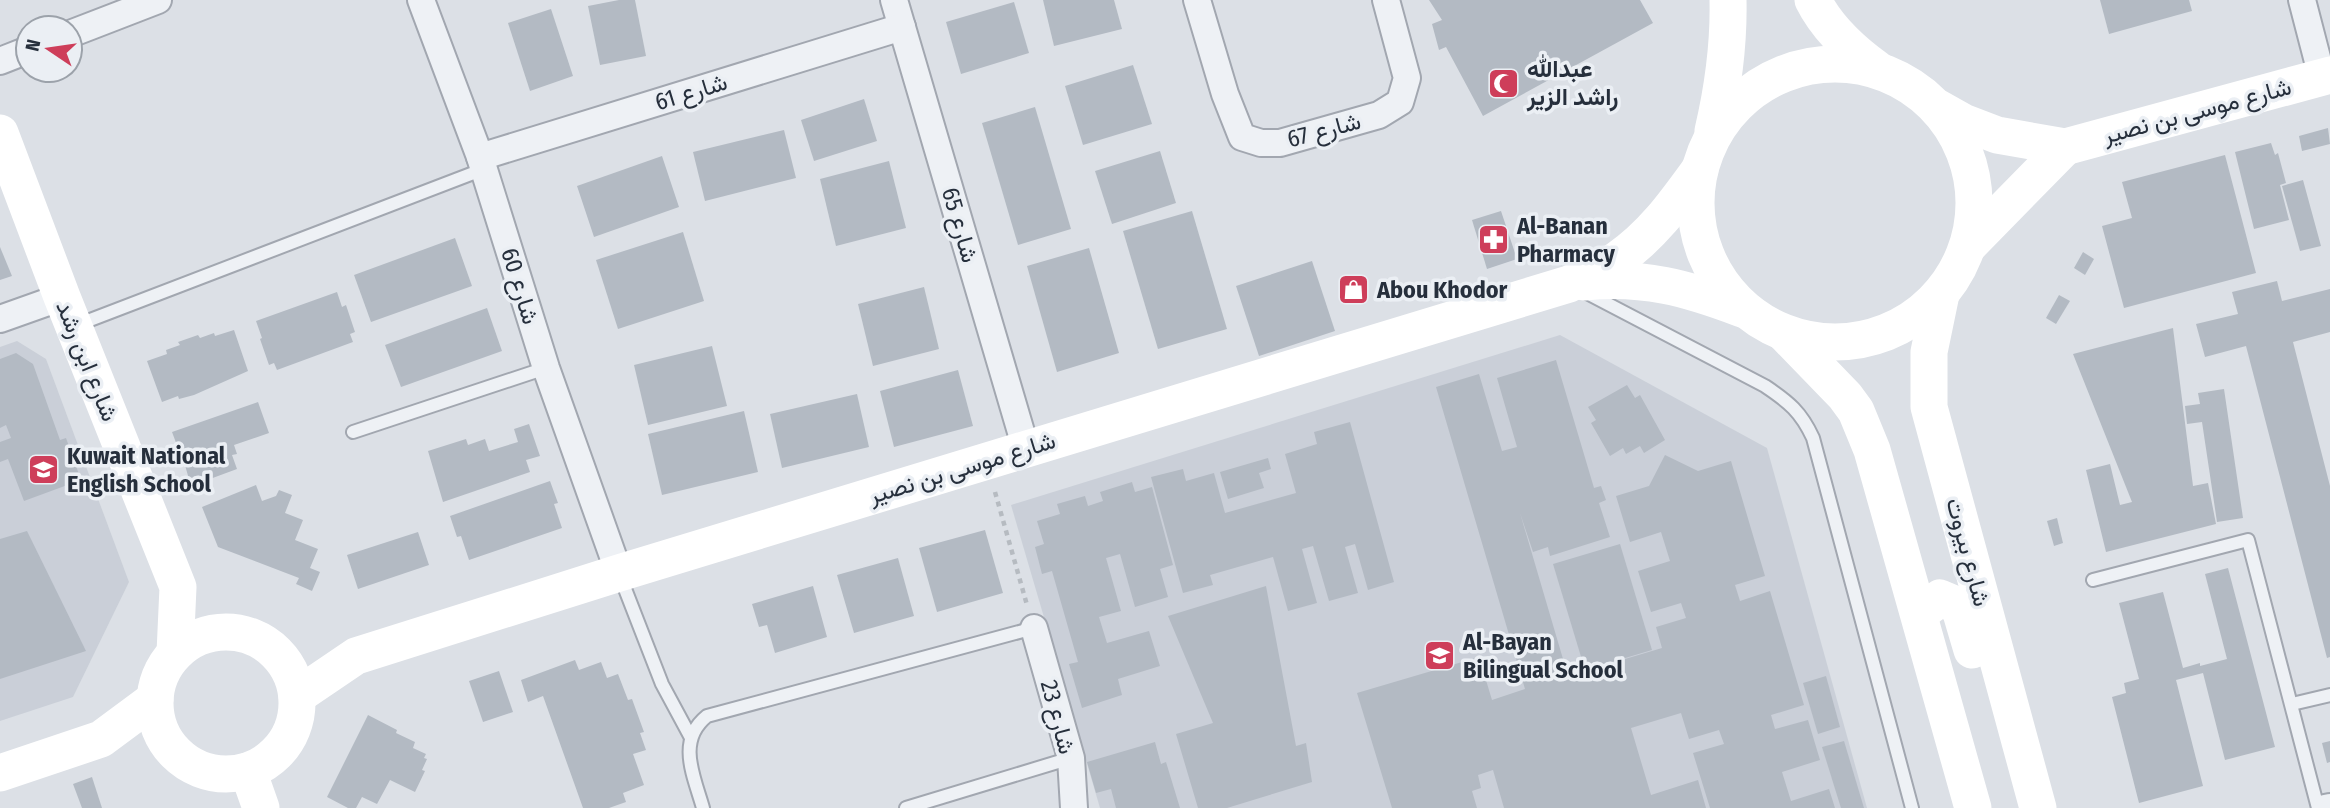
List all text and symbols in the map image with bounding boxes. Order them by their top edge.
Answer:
north arrow [14,14,84,84]
text: N [20,37,45,53]
place label: عبدالله راشد الزير [1526,54,1618,112]
mosque icon: عبدالله راشد الزير [1487,66,1521,100]
street label: شارع 61 [651,68,731,118]
street label: شارع موسى بن نصير [2099,72,2295,152]
street label: شارع 67 [1284,107,1364,155]
street label: شارع 65 [934,184,984,266]
place label: Al-Banan Pharmacy [1516,212,1616,268]
pharmacy icon: Al-Banan Pharmacy [1477,223,1511,257]
street label: شارع 60 [493,244,545,328]
shop icon: Abou Khodor [1337,273,1371,307]
place label: Abou Khodor [1376,276,1508,304]
street label: شارع ابن رشد [48,297,124,426]
street label: شارع موسى بن نصير [864,426,1059,512]
place label: Kuwait National English School [67,442,226,498]
school or university icon: Kuwait National English School [27,453,61,487]
street label: شارع بيروت [1938,495,1996,610]
place label: Al-Bayan Bilingual School [1462,628,1623,684]
school or university icon: Al-Bayan Bilingual School [1423,639,1457,673]
street label: شارع 23 [1033,677,1081,758]

